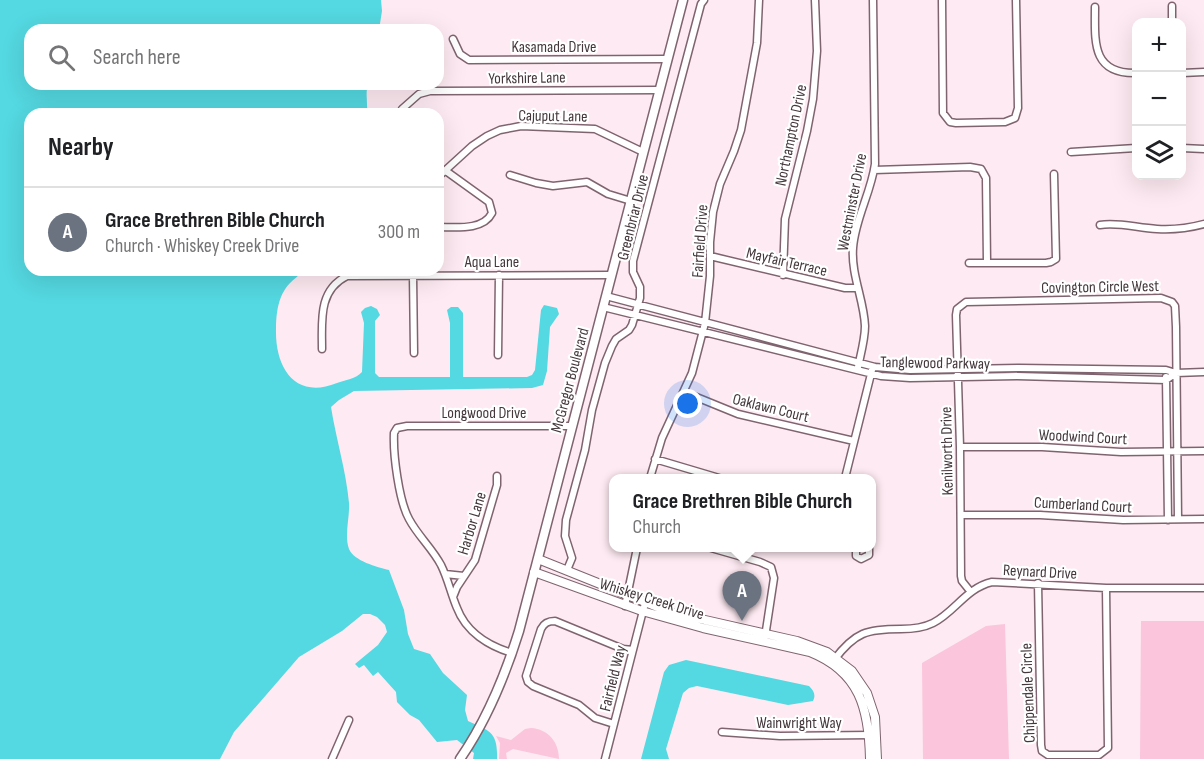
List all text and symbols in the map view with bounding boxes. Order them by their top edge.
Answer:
map controls [1132,18,1186,180]
button: + [1132,18,1186,72]
search box [24,24,444,90]
street label: Kasamada Drive [512,38,596,57]
icon: search [45,41,78,74]
text: Search here [93,44,180,71]
street label: Yorkshire Lane [488,68,566,89]
button: − [1132,72,1186,126]
street label: Northampton Drive [771,83,811,188]
street label: Cajuput Lane [518,106,588,127]
button: layers [1132,126,1186,180]
text: Nearby [48,132,114,163]
street label: Westminster Drive [834,152,871,253]
street label: Greenbriar Drive [614,173,653,262]
street label: Fairfield Drive [688,204,713,278]
text: Grace Brethren Bible Church [105,207,325,234]
text: A [63,220,72,244]
text: 300 m [378,220,420,244]
text: Church · Whiskey Creek Drive [105,234,299,258]
street label: Mayfair Terrace [744,244,829,281]
street label: Aqua Lane [464,253,519,272]
street label: Covington Circle West [1041,277,1159,298]
street label: McGregor Boulevard [547,326,594,435]
street label: Tanglewood Parkway [880,353,990,374]
your location [673,389,702,418]
street label: Oaklawn Court [730,390,811,427]
street label: Longwood Drive [442,404,526,423]
street label: Kenilworth Drive [937,406,958,496]
street label: Woodwind Court [1038,426,1128,449]
popup [609,474,876,552]
text: Grace Brethren Bible Church [633,488,852,515]
street label: Harbor Lane [454,490,491,557]
street label: Cumberland Court [1033,493,1133,518]
text: Church [633,515,681,539]
street label: Reynard Drive [1002,561,1077,584]
pin: A [722,572,762,621]
street label: Whiskey Creek Drive [597,575,706,624]
street label: Fairfield Way [596,643,631,713]
street label: Chippendale Circle [1017,643,1040,743]
street label: Wainwright Way [756,714,842,733]

